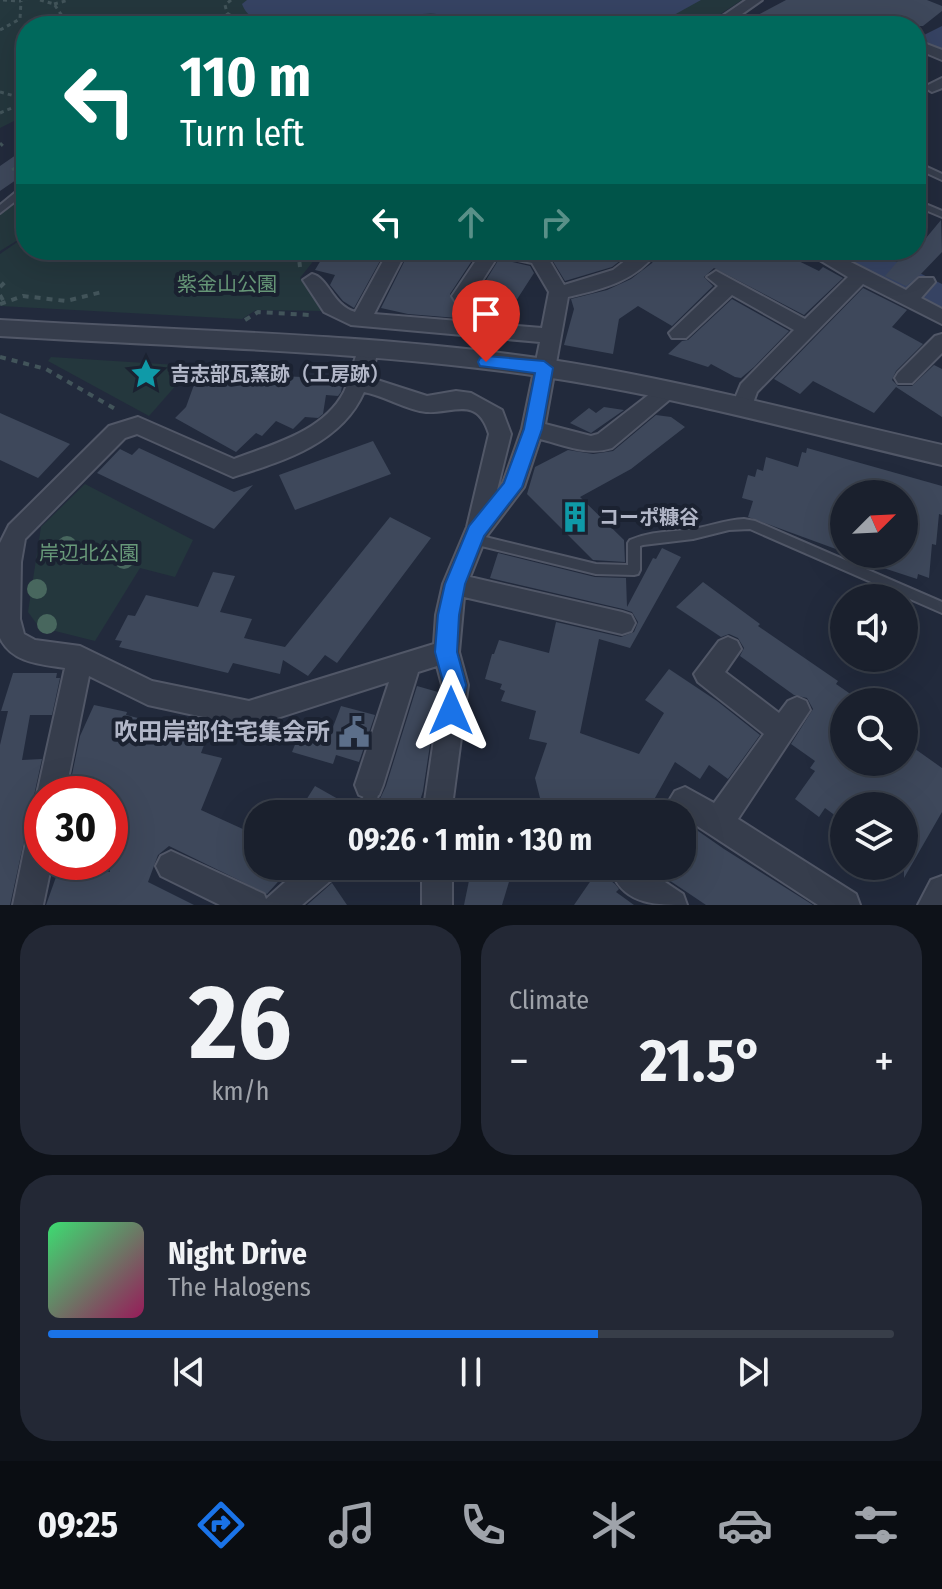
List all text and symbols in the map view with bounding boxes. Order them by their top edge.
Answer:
text: 110 m [180,44,311,111]
icon: left [48,48,152,152]
text: Turn left [180,112,304,156]
icon: left [365,200,409,244]
icon: ahead [449,200,493,244]
icon: right [533,200,577,244]
park label: 紫金山公園 [177,272,277,296]
pin [452,280,520,362]
icon: arrive [464,292,508,336]
place icon: 吉志部瓦窯跡（工房跡） [129,357,163,391]
place label: 吉志部瓦窯跡（工房跡） [170,362,390,386]
north arrow [830,480,918,568]
map controls [830,480,918,880]
building icon: コーポ糠谷 [558,500,592,534]
place label: コーポ糠谷 [599,505,699,529]
park label: 岸辺北公園 [39,541,139,565]
button: sound [830,584,918,672]
position arrow [409,669,493,753]
button: search [830,688,918,776]
public building icon: 吹田岸部住宅集会所 [337,715,371,749]
place label: 吹田岸部住宅集会所 [114,718,330,746]
speed limit sign: 30 [24,776,128,880]
button: layers [830,792,918,880]
text: 09:26 · 1 min · 130 m [348,822,592,858]
text: 26 [189,961,292,1086]
text: Climate [509,985,589,1016]
text: 21.5° [640,1025,763,1097]
text: − [509,1035,529,1088]
text: + [874,1035,894,1088]
text: km/h [212,1076,269,1107]
text: Night Drive [168,1236,307,1272]
text: The Halogens [168,1272,311,1303]
icon: previous [167,1350,211,1394]
icon: pause [449,1350,493,1394]
icon: next [731,1350,775,1394]
icon: directions [193,1497,249,1553]
icon: music [324,1497,380,1553]
icon: phone [455,1497,511,1553]
icon: climate [586,1497,642,1553]
icon: car [717,1497,773,1553]
icon: filters [848,1497,904,1553]
text: 09:25 [38,1503,118,1547]

